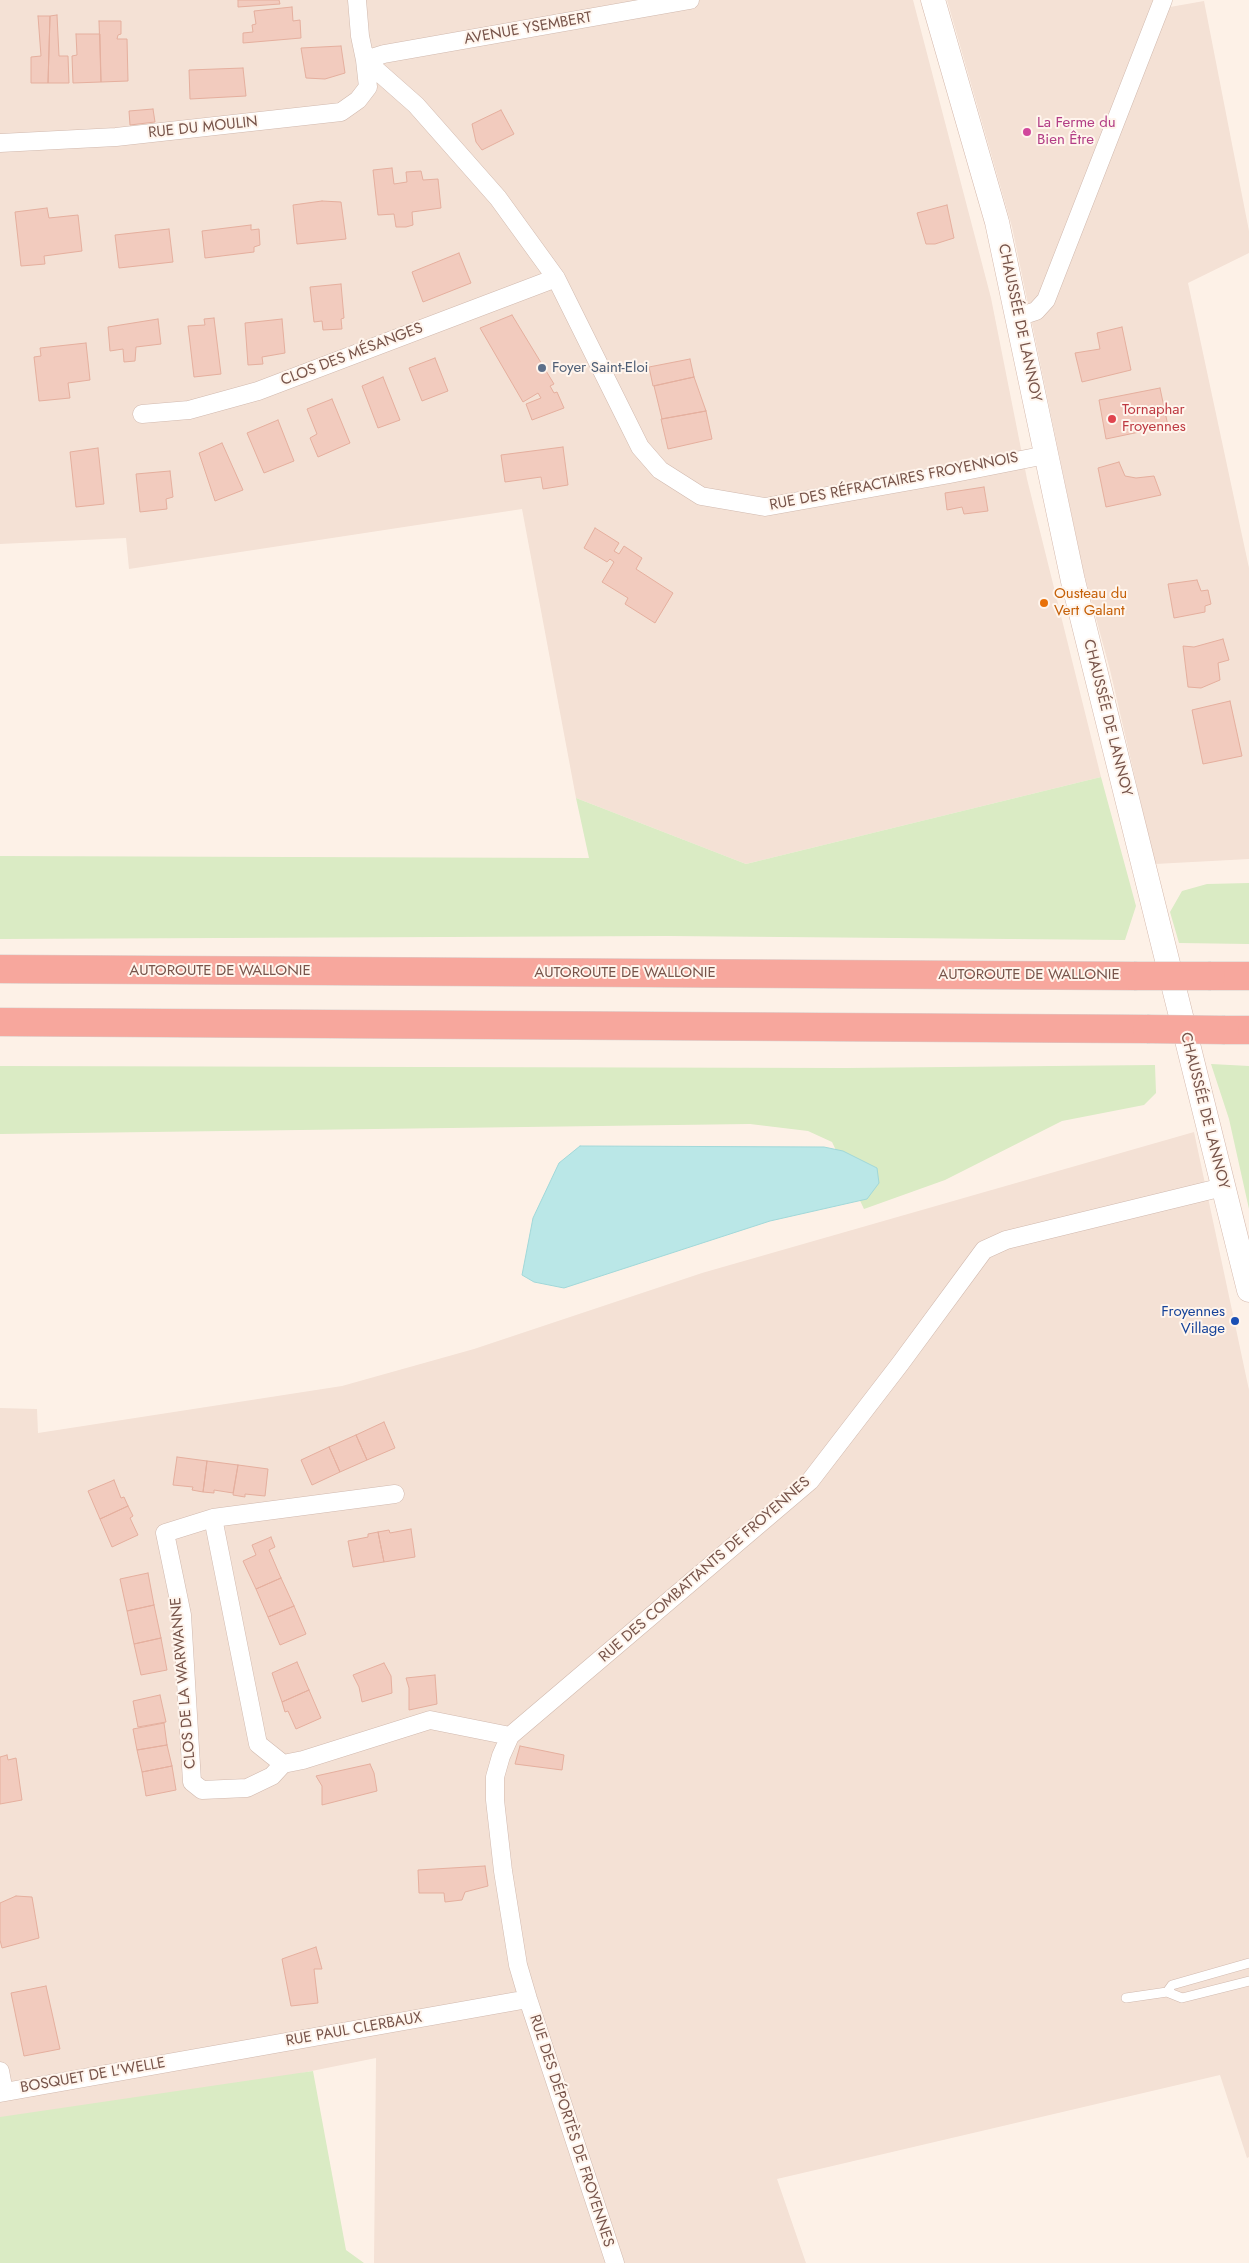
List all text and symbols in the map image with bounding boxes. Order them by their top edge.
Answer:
street label: AVENUE YSEMBERT [463,9,593,49]
street label: RUE DU MOULIN [147,113,259,143]
place label: La Ferme du Bien Être [1037,114,1116,149]
marker: La Ferme du Bien Être [1021,126,1033,138]
street label: CHAUSSÉE DE LANNOY [993,242,1045,404]
street label: CLOS DES MÉSANGES [278,320,426,390]
place label: Foyer Saint-Eloi [552,359,649,377]
marker: Foyer Saint-Eloi [536,362,548,374]
place label: Tornaphar Froyennes [1122,401,1186,436]
marker: Tornaphar Froyennes [1106,413,1118,425]
street label: RUE DES RÉFRACTAIRES FROYENNOIS [768,449,1020,515]
place label: Ousteau du Vert Galant [1054,585,1127,620]
marker: Ousteau du Vert Galant [1038,597,1050,609]
street label: CHAUSSÉE DE LANNOY [1079,638,1135,798]
street label: AUTOROUTE DE WALLONIE [129,962,311,980]
street label: AUTOROUTE DE WALLONIE [534,964,716,982]
street label: AUTOROUTE DE WALLONIE [938,966,1120,984]
street label: CHAUSSÉE DE LANNOY [1176,1031,1232,1191]
place label: Froyennes Village [1161,1303,1225,1338]
marker: Froyennes Village [1229,1315,1241,1327]
street label: RUE DES COMBATTANTS DE FROYENNES [596,1473,814,1667]
street label: CLOS DE LA WARWANNE [168,1596,200,1770]
street label: RUE PAUL CLERBAUX [285,2009,423,2051]
street label: RUE DES DÉPORTÈS DE FROYENNES [525,2013,617,2249]
street label: BOSQUET DE L'WELLE [19,2054,167,2098]

